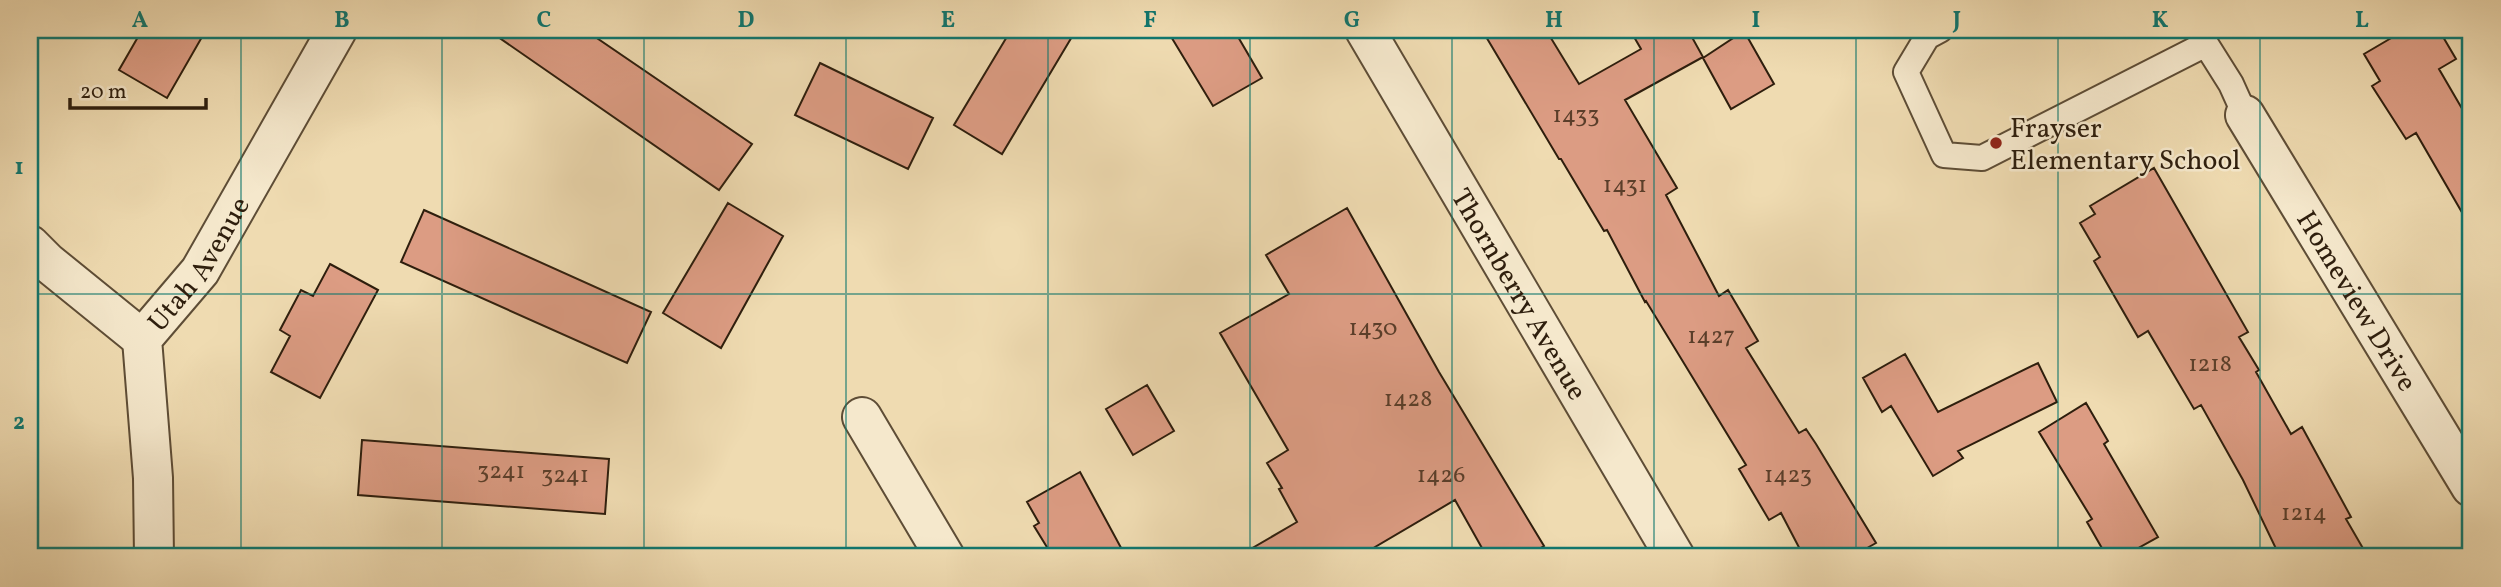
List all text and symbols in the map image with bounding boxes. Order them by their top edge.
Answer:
text: A [132,5,148,37]
text: B [334,5,350,37]
text: C [537,5,551,37]
text: D [738,5,755,37]
text: E [941,5,955,37]
text: F [1143,5,1157,37]
text: G [1344,5,1360,37]
text: H [1545,5,1563,37]
text: I [1752,5,1760,37]
text: J [1952,5,1961,37]
text: K [2152,5,2169,37]
text: L [2355,5,2369,37]
scale bar [70,66,206,110]
text: 20 m [80,78,126,107]
house number: 1433 [1552,99,1600,133]
place label: Frayser Elementary School [2010,110,2241,181]
marker: Frayser Elementary School [1988,135,2004,151]
text: 1 [14,152,24,184]
house number: 1431 [1603,169,1647,203]
street label: Thornberry Avenue [1440,182,1596,408]
street label: Utah Avenue [140,190,260,341]
street label: Homeview Drive [2286,204,2425,399]
house number: 1430 [1349,312,1397,346]
house number: 1427 [1687,320,1735,354]
house number: 1218 [2188,348,2232,382]
house number: 1428 [1384,383,1432,417]
text: 2 [13,407,25,439]
house number: 3241 [477,455,525,489]
house number: 3241 [541,459,589,493]
house number: 1426 [1417,459,1465,493]
house number: 1423 [1764,459,1812,493]
house number: 1214 [2281,497,2327,531]

